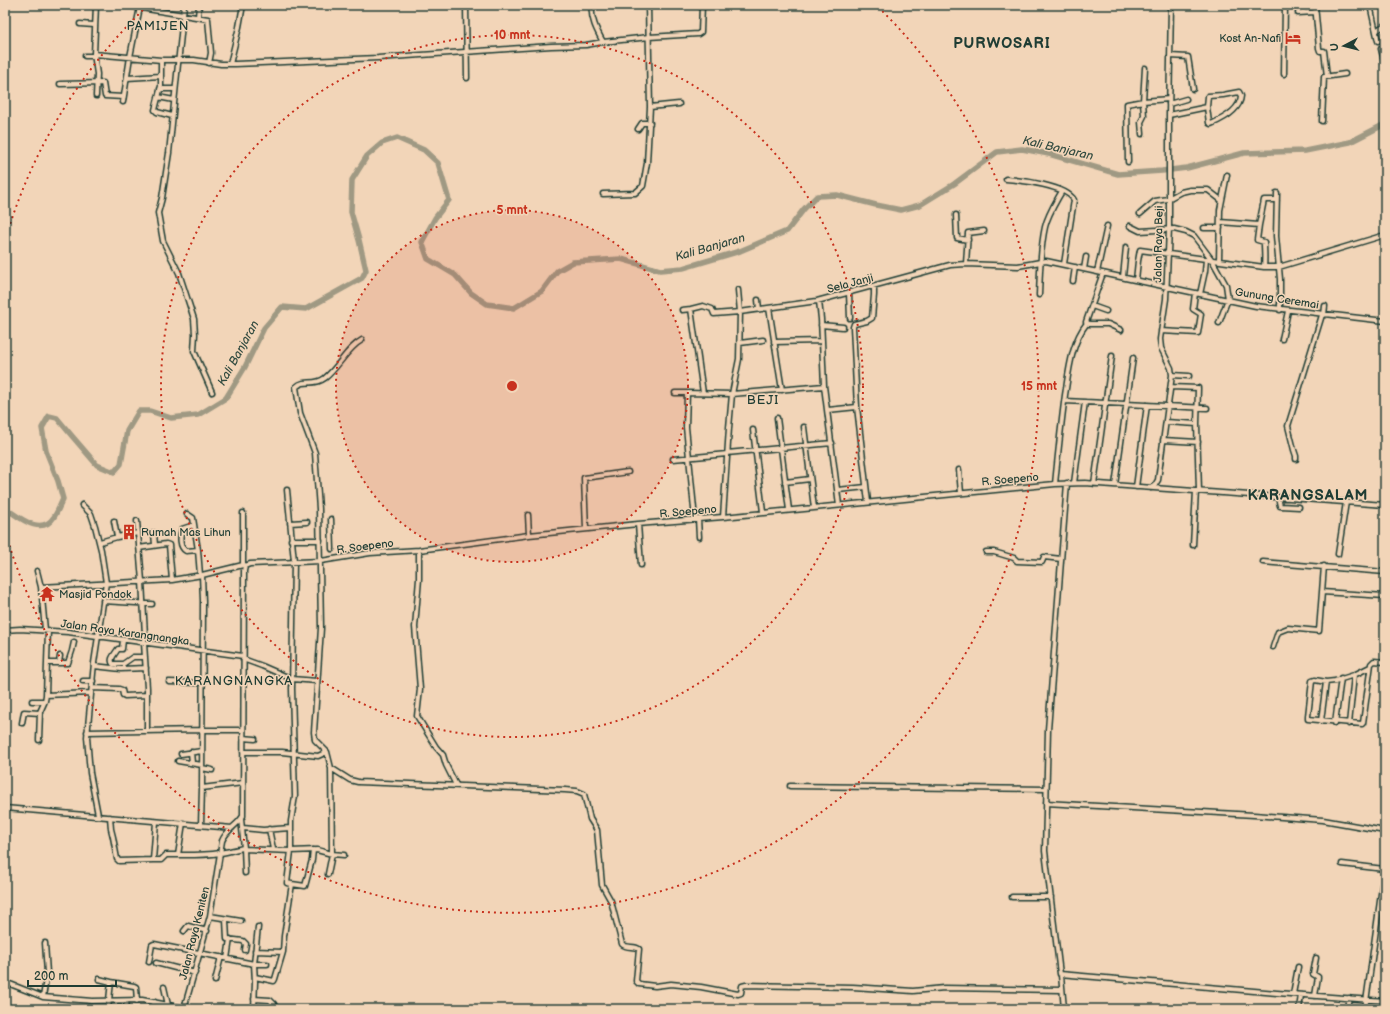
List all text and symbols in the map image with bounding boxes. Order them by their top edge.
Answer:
district label: PAMIJEN [127,18,189,34]
north arrow [1324,26,1364,66]
text: 10 mnt [494,28,530,43]
hotel icon: Kost An-Nafi [1284,29,1302,47]
place label: Kost An-Nafi [1219,32,1281,45]
district label: PURWOSARI [953,34,1051,53]
text: U [1328,42,1342,52]
water label: Kali Banjaran [1021,133,1095,164]
text: 5 mnt [496,203,528,218]
street label: Jalan Raya Beji [1151,206,1166,282]
water label: Kali Banjaran [673,230,747,265]
street label: Sela Janji [826,271,875,296]
street label: Gunung Ceremai [1234,285,1320,312]
water label: Kali Banjaran [214,318,263,388]
centre of rings [505,379,519,393]
text: 15 mnt [1021,379,1057,394]
district label: BEJI [747,392,779,408]
street label: R. Soepeno [981,471,1039,488]
district label: KARANGSALAM [1247,486,1369,505]
street label: R. Soepeno [659,503,717,520]
building icon: Rumah Mas Lihun [120,523,138,541]
place label: Rumah Mas Lihun [141,526,231,539]
street label: R. Soepeno [336,537,394,556]
temple icon: Masjid Pondok [38,585,56,603]
place label: Masjid Pondok [59,588,132,601]
street label: Jalan Raya Karangnangka [60,617,190,648]
district label: KARANGNANGKA [175,673,293,689]
street label: Jalan Raya Keniten [177,885,212,981]
scale bar [28,962,116,988]
text: 200 m [34,969,68,984]

